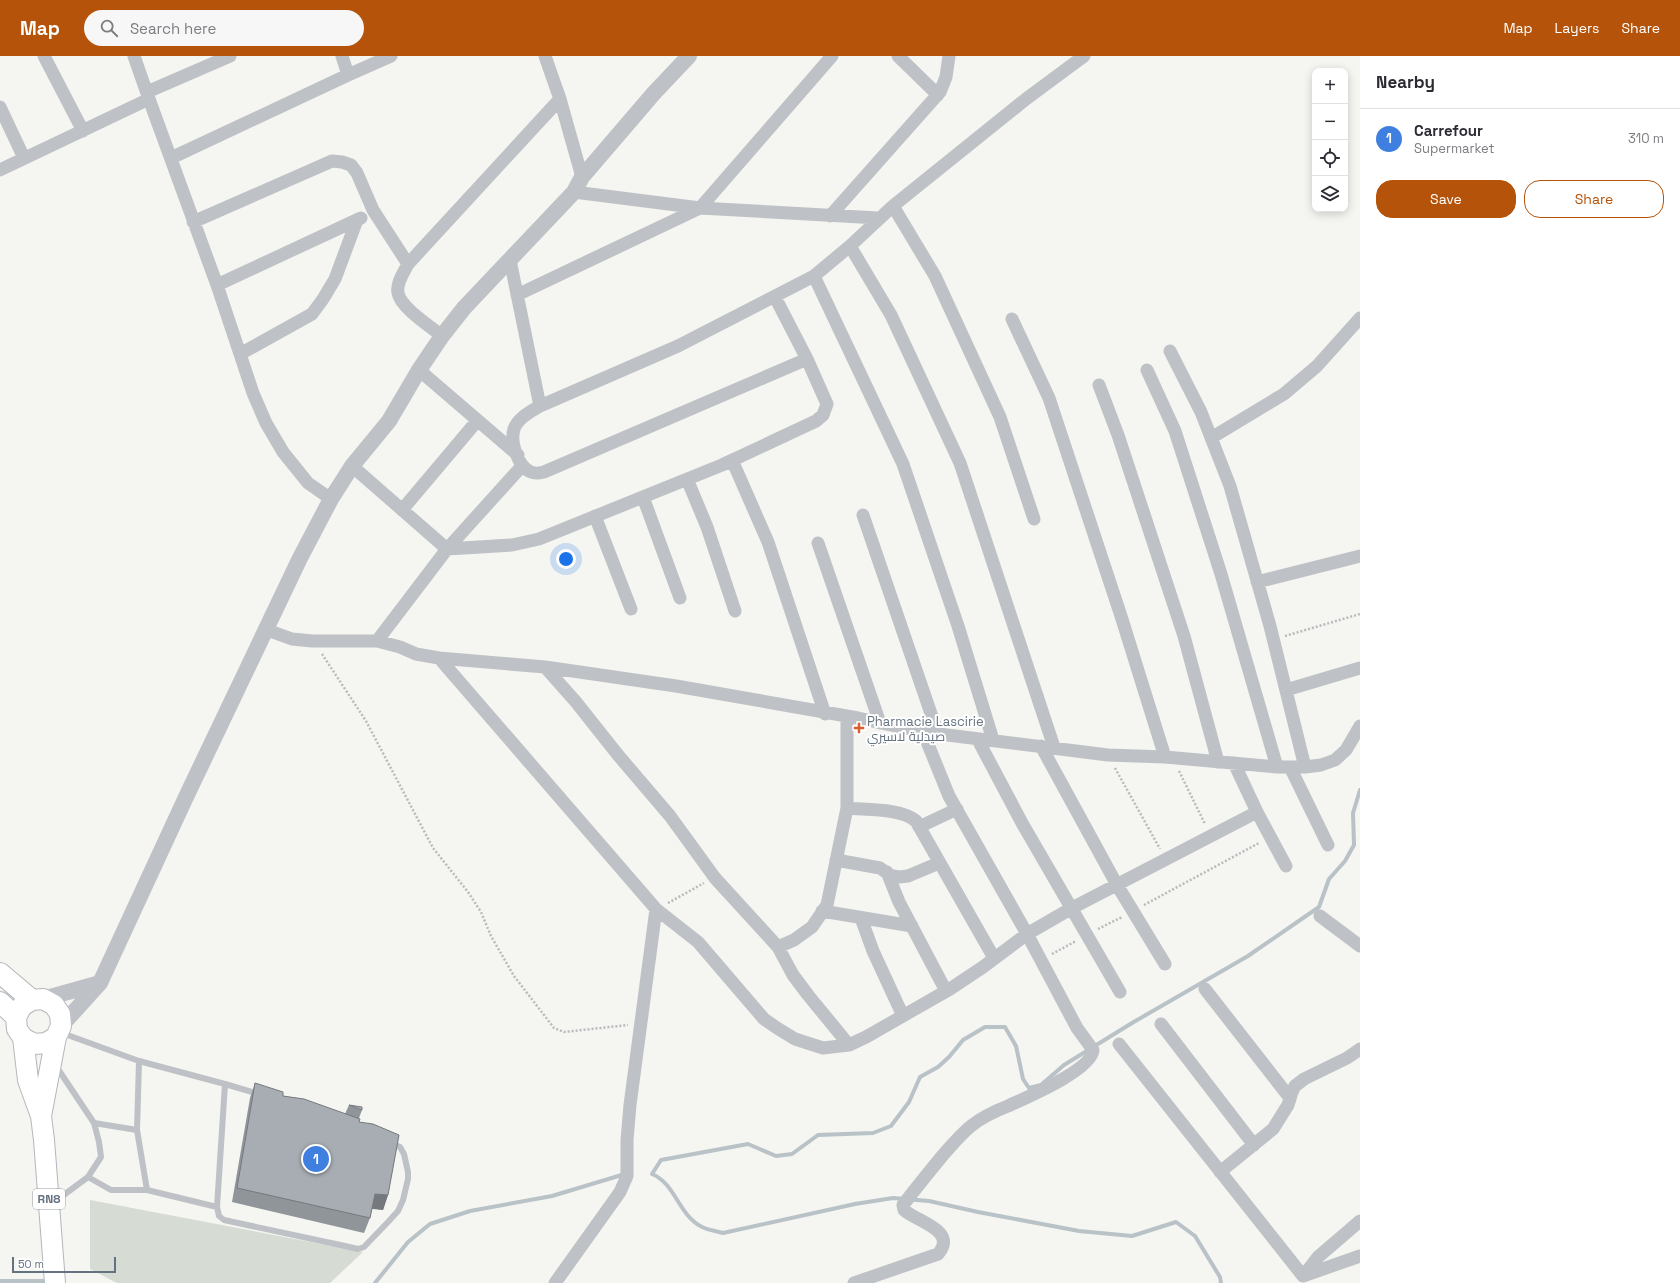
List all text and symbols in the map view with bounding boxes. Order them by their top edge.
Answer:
search box [84,10,364,46]
text: Map [20,16,60,41]
icon: search [98,17,120,39]
text: Search here [130,19,216,38]
text: Map [1503,19,1533,37]
text: Layers [1555,19,1599,37]
text: Share [1621,19,1660,37]
map controls [1312,68,1348,212]
button: + [1312,68,1348,104]
text: Nearby [1376,71,1435,93]
button: − [1312,104,1348,140]
text: Carrefour [1414,121,1483,140]
text: 1 [1386,130,1392,147]
text: 310 m [1628,130,1664,147]
button: locate [1312,140,1348,176]
text: Supermarket [1414,140,1495,157]
button: layers [1312,176,1348,212]
button: Save [1376,180,1516,218]
button: Share [1524,180,1664,218]
your location [556,549,576,569]
place label: Pharmacie Lascirie صيدلية لاسيري [867,713,984,747]
marker: Pharmacie Lascirie صيدلية لاسيري [854,723,864,733]
pin: 1 [303,1144,329,1174]
road number: RN8 [33,1189,65,1209]
scale bar [12,1255,116,1274]
text: 50 m [18,1257,44,1271]

